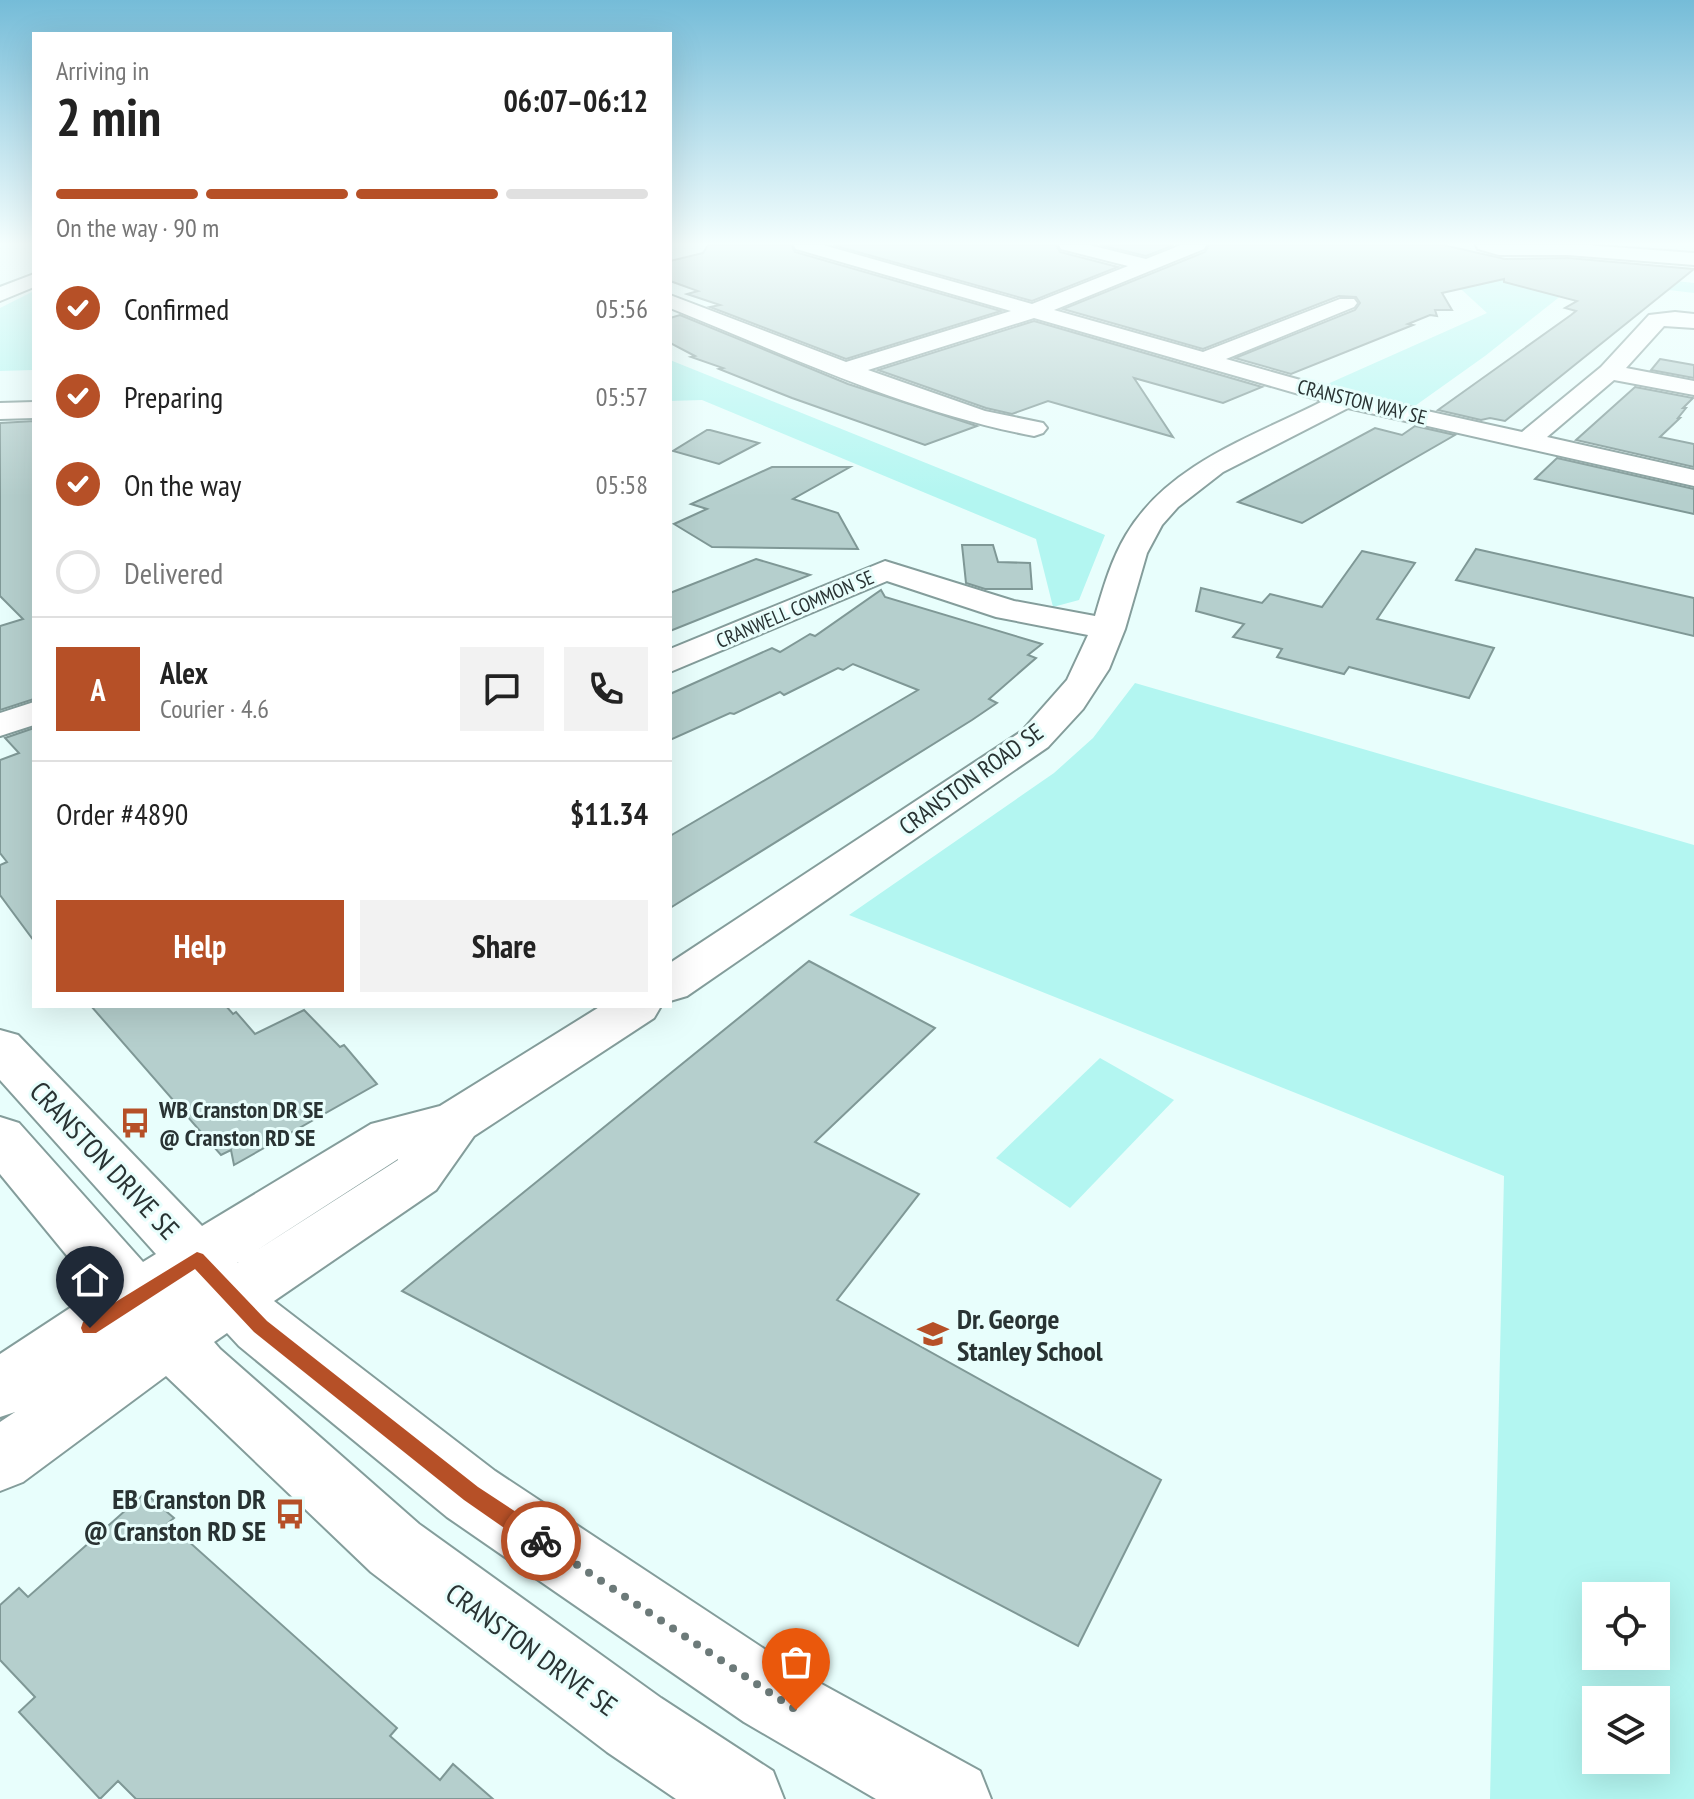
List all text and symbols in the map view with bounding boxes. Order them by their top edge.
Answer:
text: Arriving in [56,54,149,87]
text: 06:07–06:12 [504,81,648,120]
text: 2 min [56,83,161,150]
text: On the way · 90 m [56,211,219,244]
icon: check [56,286,100,330]
text: Confirmed [124,289,229,328]
text: 05:56 [596,292,648,325]
street label: CRANSTON WAY SE [1295,373,1429,431]
icon: check [56,374,100,418]
text: Preparing [124,377,223,416]
text: 05:57 [596,380,648,413]
icon: check [56,462,100,506]
text: On the way [124,465,241,504]
text: 05:58 [596,468,648,501]
text: Delivered [124,553,223,592]
street label: CRANWELL COMMON SE [712,564,878,654]
button: chat [460,647,544,731]
button: phone [564,647,648,731]
text: Alex [160,653,208,692]
text: A [90,670,106,709]
text: Courier · 4.6 [160,692,269,725]
street label: CRANSTON ROAD SE [893,716,1049,842]
text: Order #4890 [56,794,188,833]
text: $11.34 [570,794,648,833]
button: Help [56,900,344,992]
button: Share [360,900,648,992]
street label: CRANSTON DRIVE SE [22,1073,188,1247]
place label: WB Cranston DR SE @ Cranston RD SE [158,1094,324,1153]
bus stop icon: WB Cranston DR SE @ Cranston RD SE [118,1106,152,1140]
pin [56,1246,124,1328]
icon: home [68,1258,112,1302]
place label: Dr. George Stanley School [957,1300,1103,1369]
school or university icon: Dr. George Stanley School [916,1317,950,1351]
place label: EB Cranston DR @ Cranston RD SE [83,1480,266,1549]
bus stop icon: EB Cranston DR @ Cranston RD SE [273,1497,307,1531]
courier [501,1501,581,1581]
icon: bike [519,1519,563,1563]
street label: CRANSTON DRIVE SE [439,1574,625,1724]
map controls [1582,1582,1670,1774]
button: locate [1582,1582,1670,1670]
pin [762,1628,830,1710]
icon: bag [774,1640,818,1684]
button: layers [1582,1686,1670,1774]

